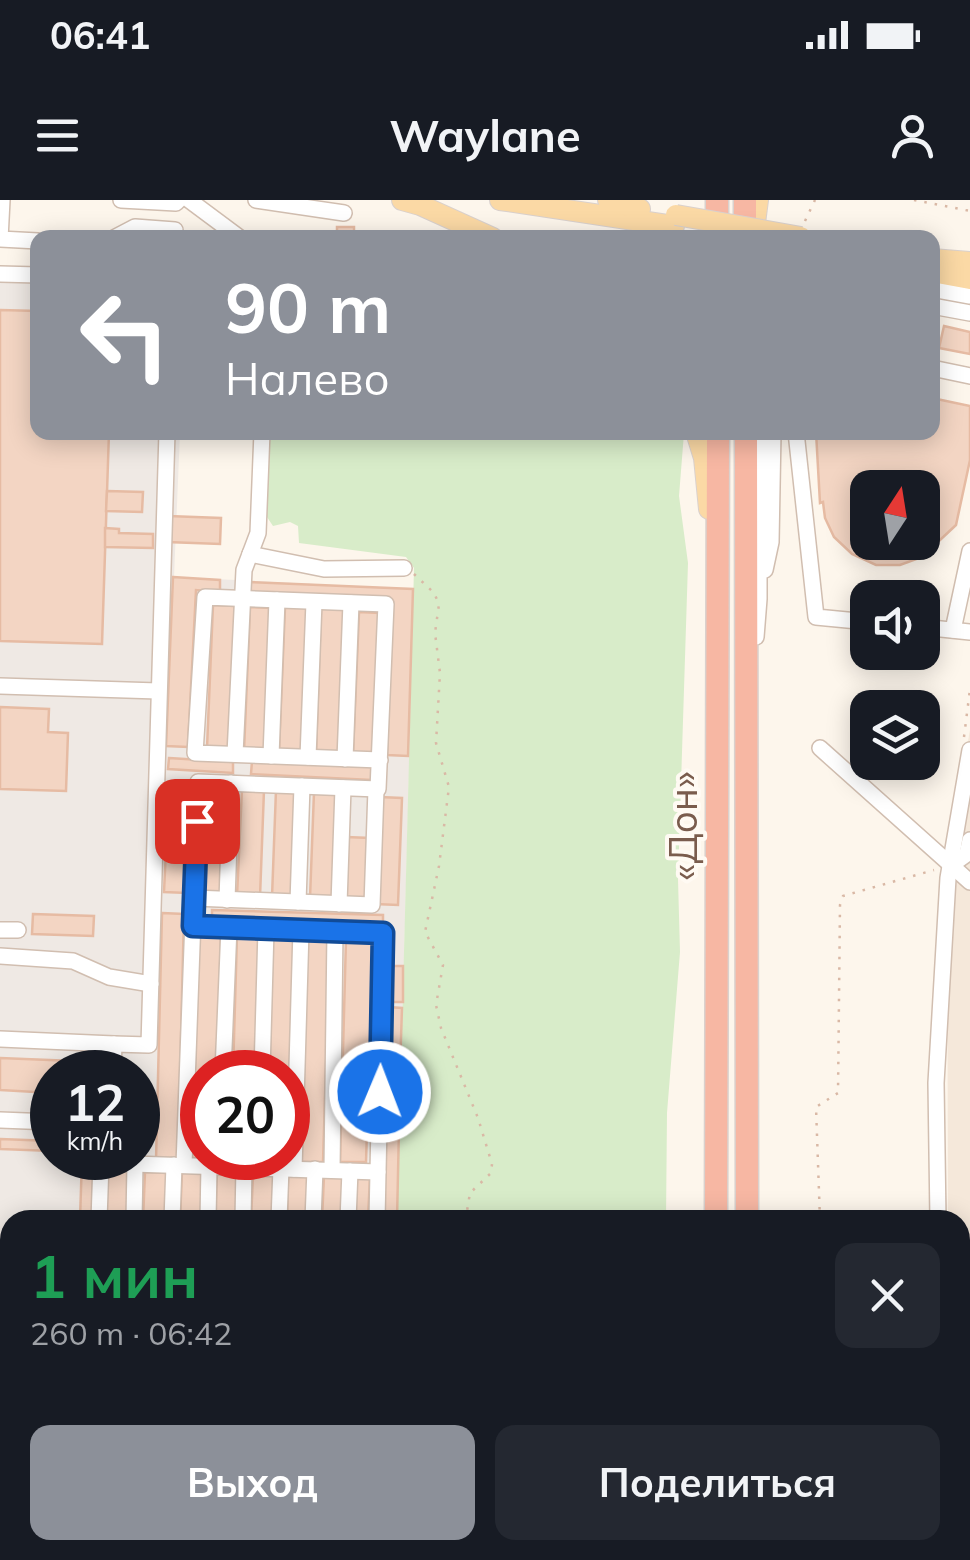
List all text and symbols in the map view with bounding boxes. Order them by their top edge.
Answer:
text: 06:41 [50,11,151,59]
text: Waylane [389,107,581,163]
icon: menu [30,108,85,163]
icon: person [885,108,940,163]
text: 90 m [225,263,391,351]
icon: left [60,270,190,400]
text: Налево [225,350,390,406]
north arrow [850,470,940,560]
map controls [850,470,940,780]
button: sound [850,580,940,670]
button: layers [850,690,940,780]
street label: «Дон» [659,771,707,881]
pin [155,779,240,864]
icon: arrive [170,794,225,849]
position arrow [328,1040,432,1144]
speed limit sign: 20 [180,1050,310,1180]
text: 12 [65,1071,125,1134]
text: km/h [67,1125,123,1156]
text: 1 мин [30,1238,198,1313]
button: close [835,1243,940,1348]
text: 260 m · 06:42 [30,1313,232,1353]
button: Выход [30,1425,475,1540]
button: Поделиться [495,1425,940,1540]

